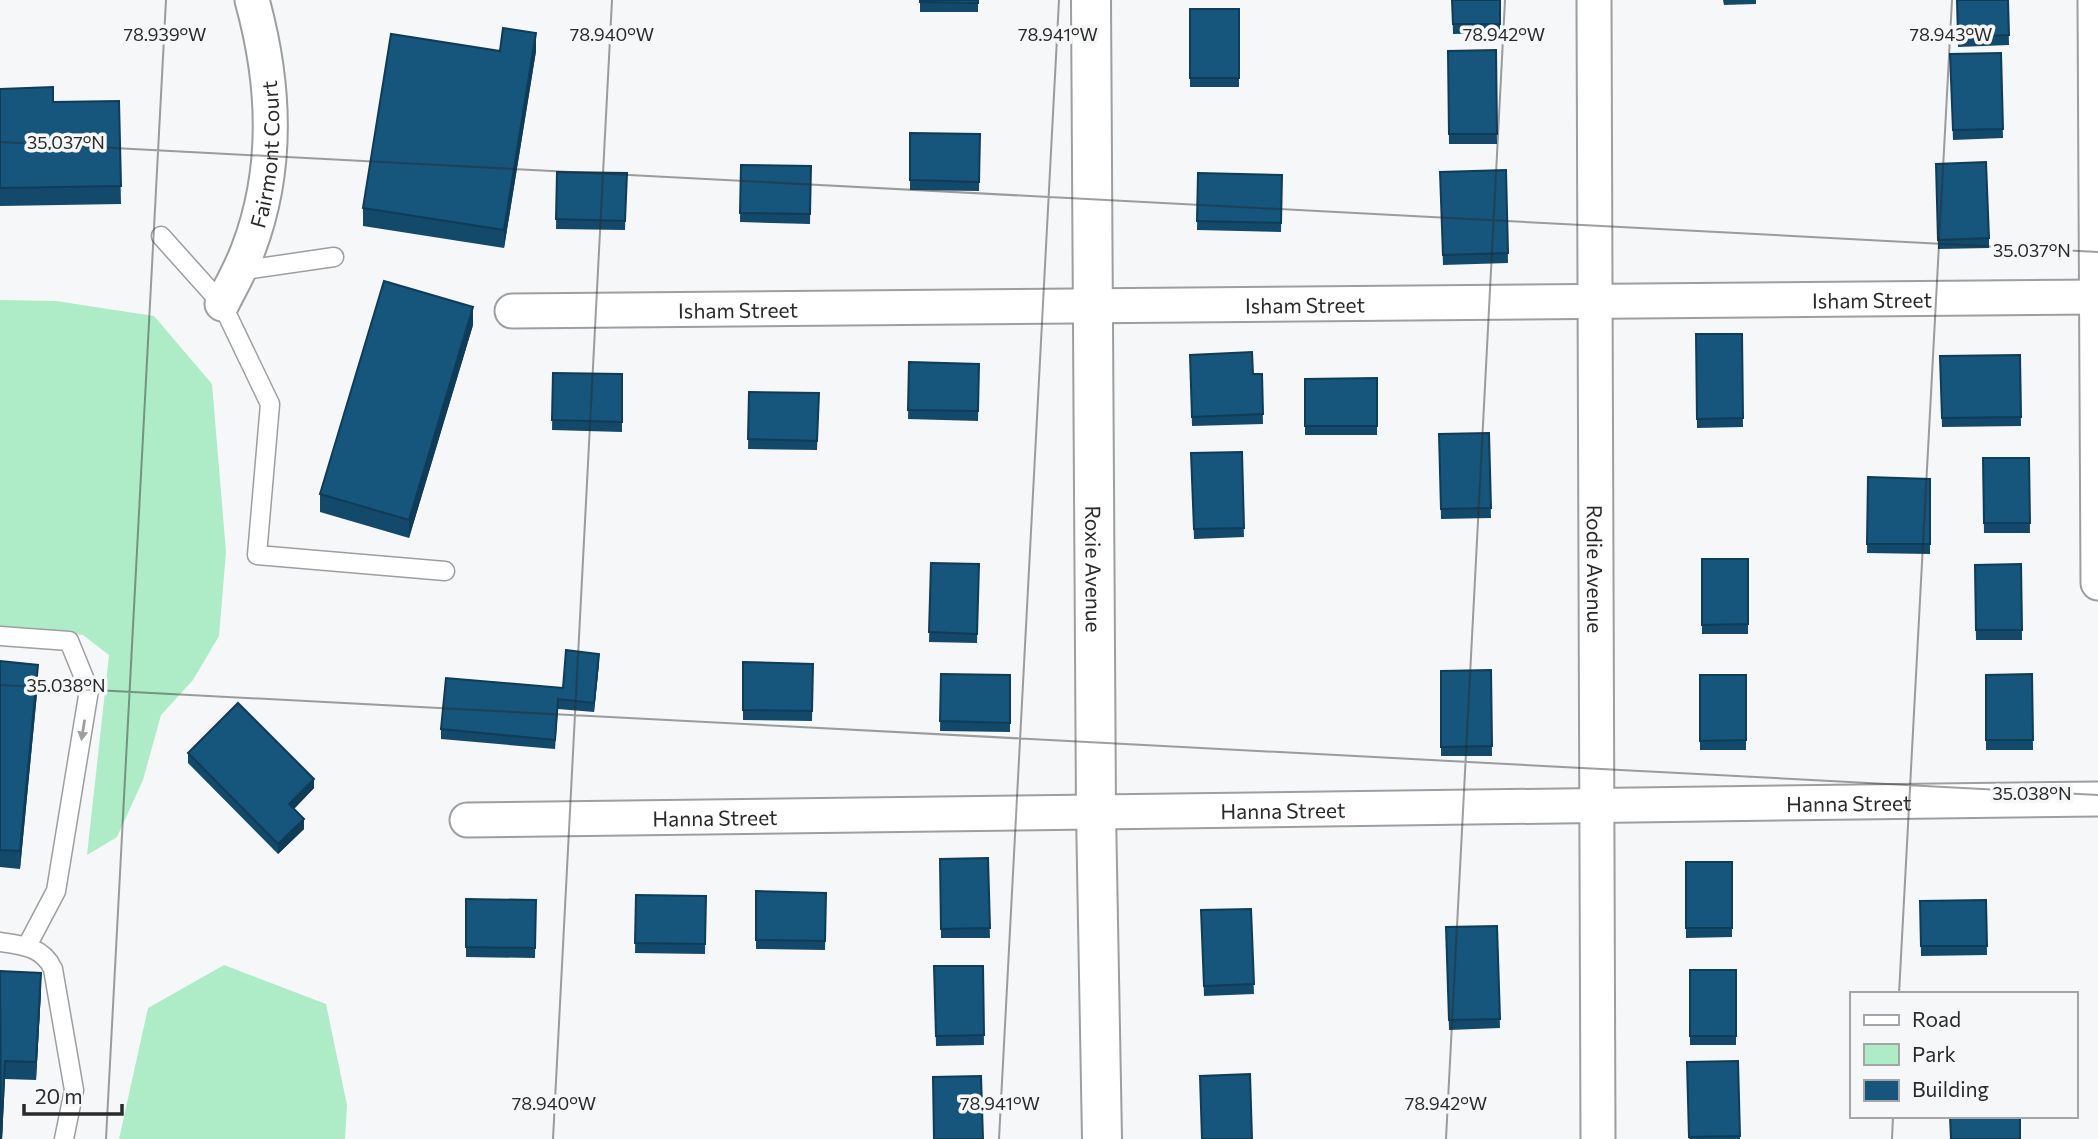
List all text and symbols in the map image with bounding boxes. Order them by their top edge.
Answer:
text: 78.939°W [124,23,206,45]
text: 78.940°W [570,23,654,45]
text: 78.941°W [1018,23,1098,45]
text: 78.942°W [1463,23,1545,45]
text: 78.943°W [1910,23,1992,45]
street label: Fairmont Court [244,80,283,231]
text: 35.037°N [27,131,105,153]
text: 35.037°N [1993,239,2071,261]
street label: Isham Street [1812,286,1932,312]
street label: Isham Street [1245,291,1365,317]
street label: Isham Street [678,296,798,322]
street label: Roxie Avenue [1082,505,1107,633]
street label: Rodie Avenue [1583,505,1609,633]
text: 35.038°N [26,674,106,696]
one-way arrow [77,719,88,741]
text: 35.038°N [1992,782,2072,804]
street label: Hanna Street [1786,789,1912,816]
street label: Hanna Street [1220,796,1346,823]
street label: Hanna Street [652,804,778,830]
legend [1850,992,2077,1118]
text: Road [1912,1006,1961,1031]
text: Park [1912,1041,1956,1066]
scale bar [24,1072,122,1116]
text: Building [1912,1076,1989,1101]
text: 20 m [35,1083,83,1108]
text: 78.940°W [512,1092,596,1114]
text: 78.941°W [960,1092,1040,1114]
text: 78.942°W [1405,1092,1487,1114]

